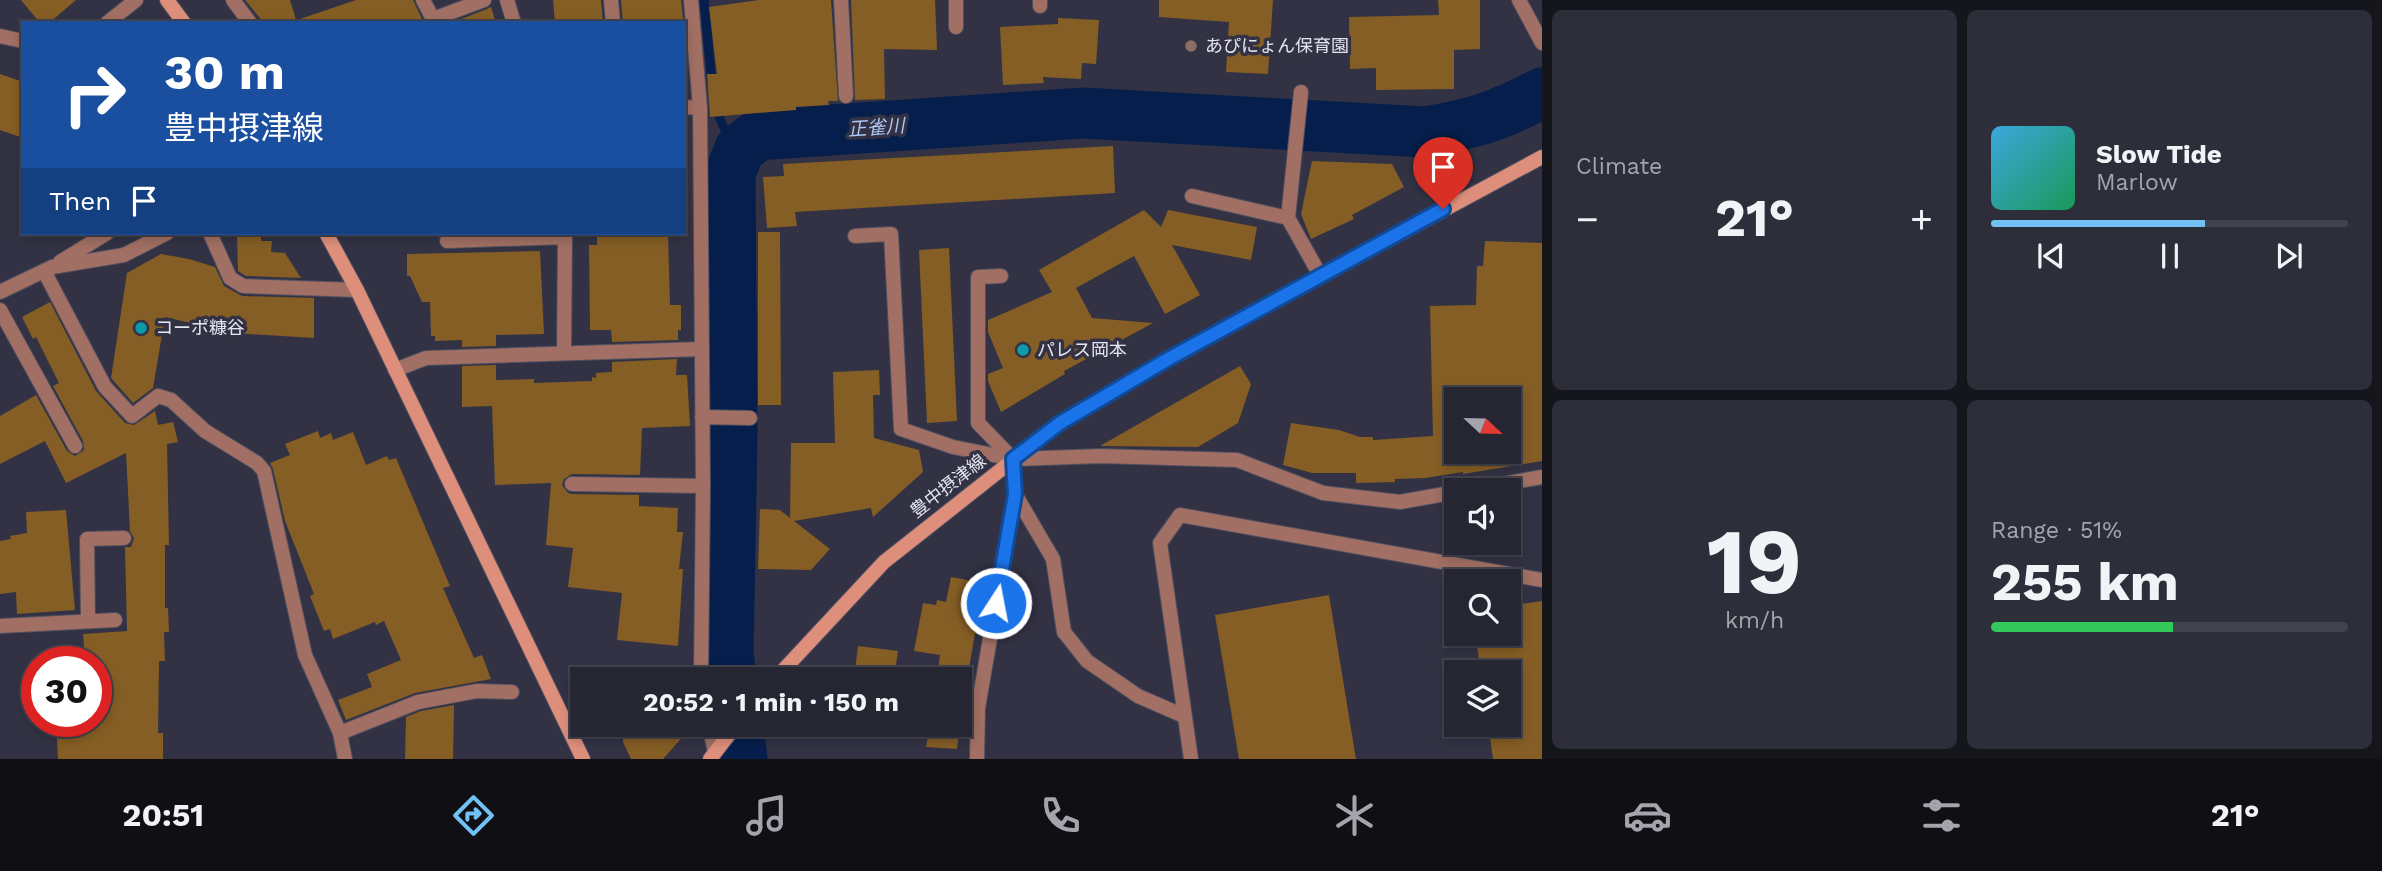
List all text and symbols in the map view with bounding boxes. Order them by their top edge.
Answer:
place label: あぴにょん保育園 [1205,35,1349,56]
marker: あぴにょん保育園 [1183,38,1199,54]
text: 30 m [164,43,285,101]
icon: right [49,49,140,140]
text: 豊中摂津線 [164,109,324,147]
water label: 正雀川 [847,114,907,141]
pin [1413,137,1473,209]
text: Slow Tide [2096,139,2222,169]
icon: arrive [1424,148,1462,186]
text: Climate [1576,153,1662,180]
text: Marlow [2096,169,2178,196]
icon: arrive [125,182,163,220]
text: Then [49,186,111,216]
text: 21° [1715,188,1794,249]
text: − [1576,197,1599,241]
text: + [1910,197,1933,241]
icon: previous [2032,237,2070,275]
icon: pause [2151,237,2189,275]
icon: next [2270,237,2308,275]
place label: コーポ糠谷 [155,317,245,338]
marker: コーポ糠谷 [133,320,149,336]
place label: パレス岡本 [1037,339,1127,360]
marker: パレス岡本 [1015,342,1031,358]
north arrow [1444,387,1521,464]
map controls [1444,387,1521,737]
street label: 豊中摂津線 [906,450,990,522]
button: sound [1444,478,1521,555]
text: 19 [1707,508,1802,615]
text: Range · 51% [1991,517,2122,544]
text: 255 km [1991,552,2179,613]
position arrow [959,566,1033,640]
button: search [1444,569,1521,646]
text: km/h [1725,607,1784,634]
speed limit sign: 30 [21,646,112,737]
button: layers [1444,660,1521,737]
text: 20:52 · 1 min · 150 m [643,687,899,717]
icon: directions [449,791,498,840]
icon: music [742,791,791,840]
icon: phone [1036,791,1085,840]
icon: climate [1330,791,1379,840]
icon: car [1623,791,1672,840]
icon: filters [1917,791,1966,840]
text: 20:51 [122,796,204,834]
text: 21° [2211,796,2260,834]

